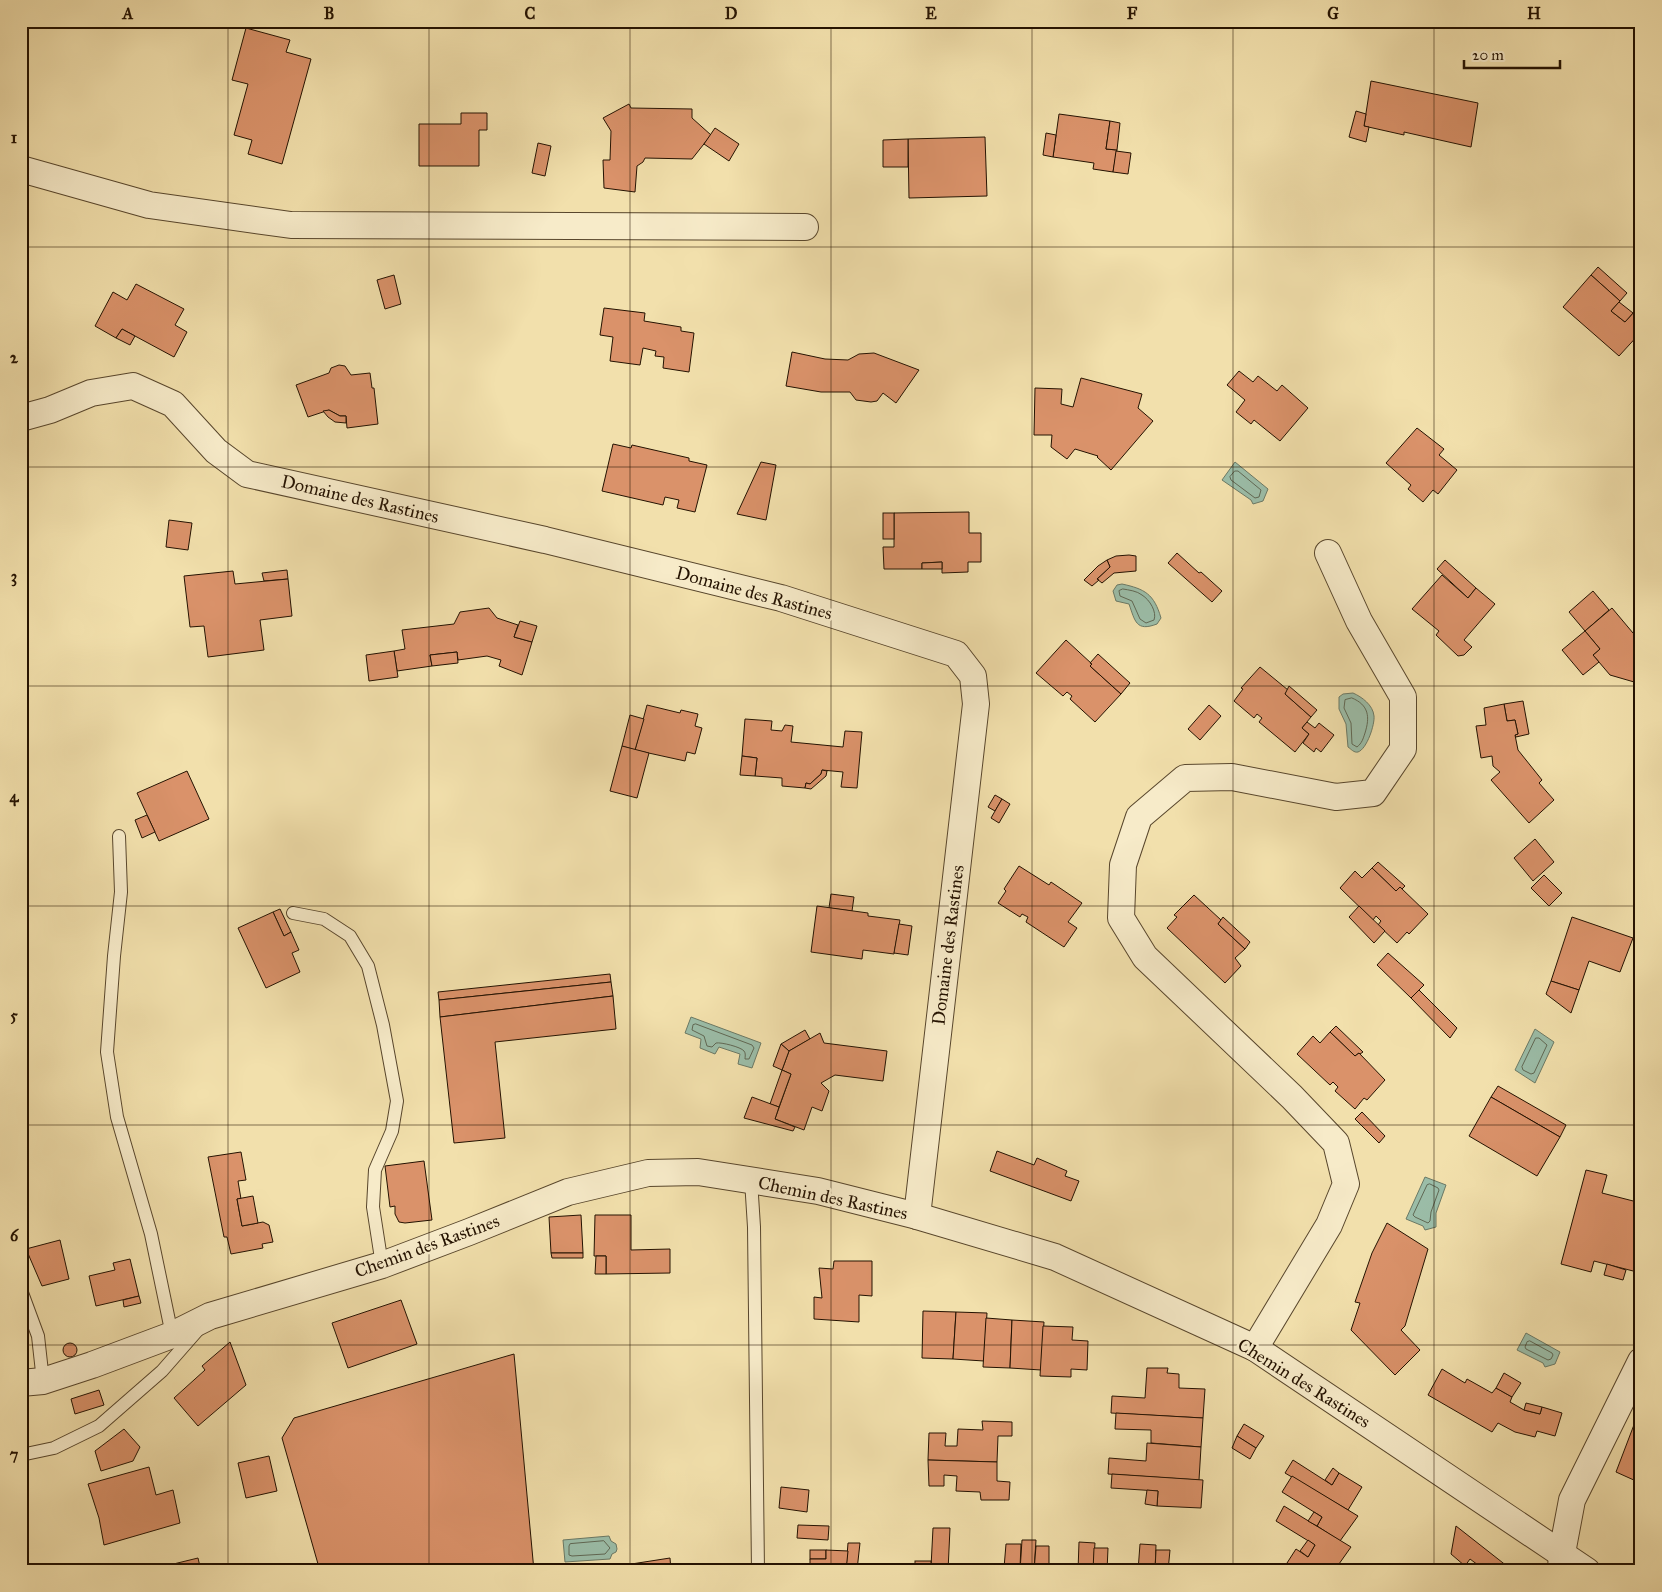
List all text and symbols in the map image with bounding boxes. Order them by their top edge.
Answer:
text: A [122,4,134,23]
text: B [324,4,334,23]
text: C [525,4,536,23]
text: D [725,4,738,23]
text: E [925,4,937,23]
text: F [1127,4,1138,23]
text: G [1327,4,1339,23]
text: H [1527,4,1541,23]
scale bar [1464,38,1561,70]
text: 20 m [1472,46,1504,64]
text: 1 [11,128,18,147]
text: 2 [10,348,19,367]
street label: Domaine des Rastines [279,470,441,528]
street label: Domaine des Rastines [673,562,835,624]
text: 3 [11,567,17,587]
text: 4 [10,787,20,807]
street label: Domaine des Rastines [927,864,969,1026]
text: 5 [10,1006,18,1025]
street label: Chemin des Rastines [756,1171,910,1225]
street label: Chemin des Rastines [352,1210,502,1282]
text: 6 [10,1226,19,1245]
street label: Chemin des Rastines [1234,1333,1374,1433]
text: 7 [10,1445,19,1464]

